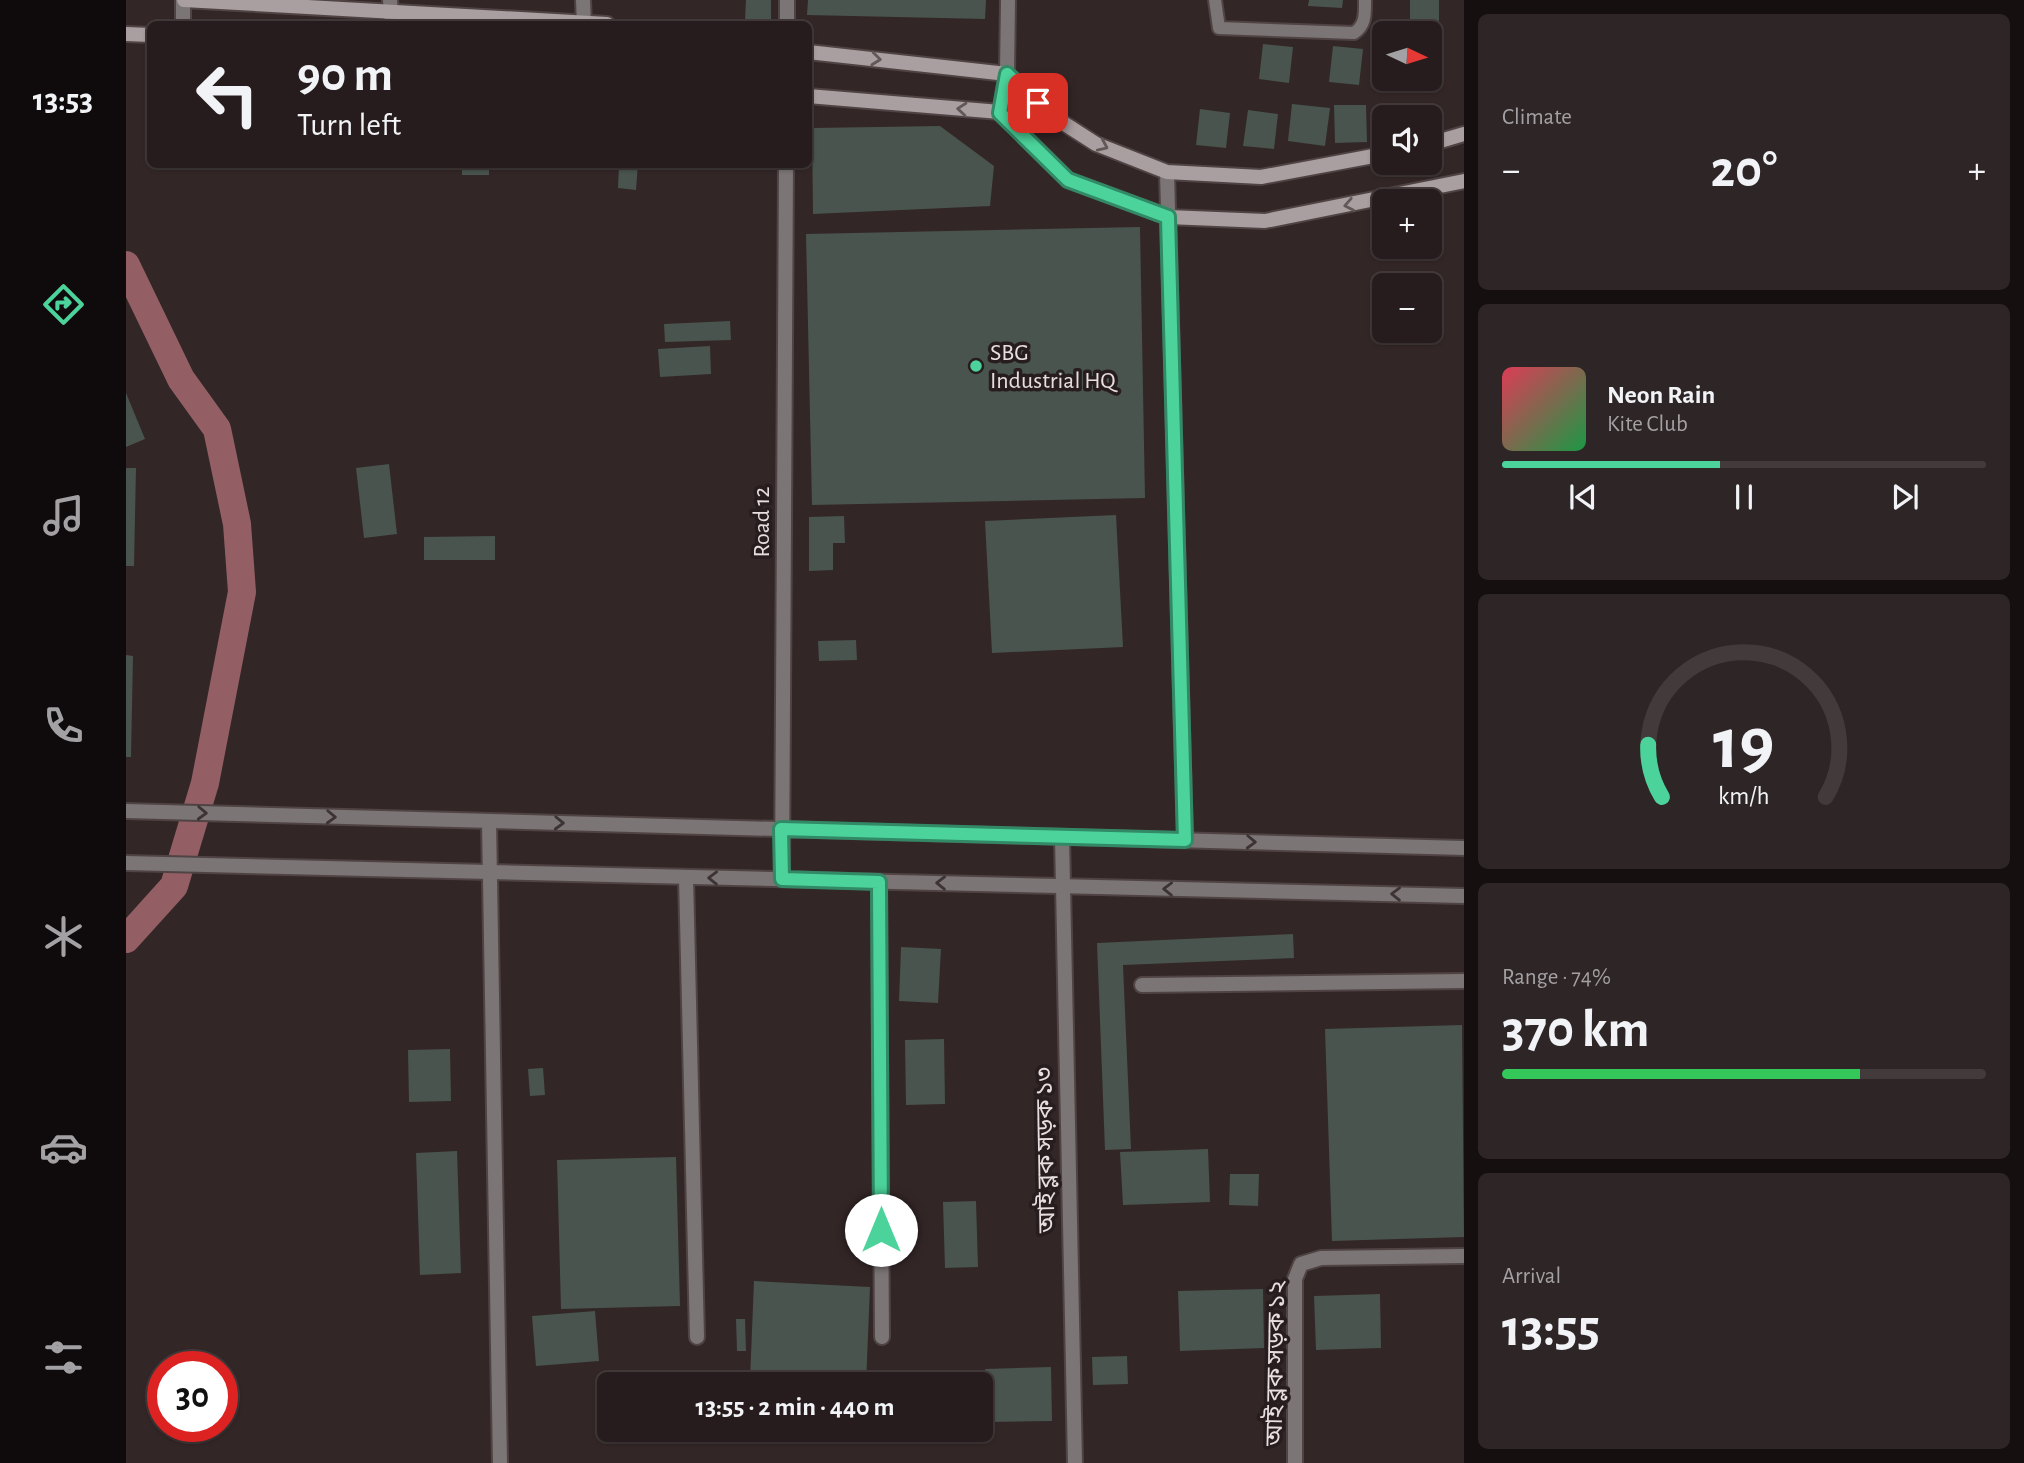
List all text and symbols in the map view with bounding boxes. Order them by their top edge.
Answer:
north arrow [1372,21,1442,91]
map controls [1372,21,1442,343]
icon: left [182,49,273,140]
text: 90 m [297,51,393,100]
one-way arrow [870,52,882,67]
pin [1008,73,1068,133]
text: 13:53 [33,84,93,116]
icon: arrive [1019,84,1057,122]
one-way arrow [956,102,967,117]
button: sound [1372,105,1442,175]
text: Climate [1502,106,1572,129]
text: Turn left [297,109,401,141]
one-way arrow [1096,138,1108,152]
text: 20° [1711,144,1777,196]
text: − [1502,152,1520,190]
text: + [1968,152,1986,190]
button: + [1372,189,1442,259]
one-way arrow [1343,197,1355,212]
button: − [1372,273,1442,343]
icon: directions [39,280,88,329]
place label: SBG Industrial HQ [990,341,1118,393]
marker: SBG Industrial HQ [968,358,984,374]
text: Neon Rain [1607,382,1715,408]
text: Kite Club [1607,413,1688,436]
icon: previous [1564,478,1602,516]
icon: pause [1725,478,1763,516]
icon: next [1886,478,1924,516]
street label: Road 12 [750,486,774,557]
icon: music [39,491,88,540]
icon: phone [39,701,88,750]
text: 19 [1713,710,1775,783]
text: km/h [1718,784,1770,809]
one-way arrow [197,805,208,821]
one-way arrow [326,809,337,824]
one-way arrow [554,815,565,831]
one-way arrow [1247,834,1257,850]
one-way arrow [708,870,719,885]
one-way arrow [935,875,946,891]
one-way arrow [1163,881,1174,896]
one-way arrow [1390,886,1401,902]
icon: climate [39,912,88,961]
text: Range · 74% [1502,966,1611,989]
text: 370 km [1502,1004,1650,1056]
street label: আই ব্লক সড়ক ১৩ [1030,1067,1060,1234]
icon: car [39,1123,88,1172]
position arrow [844,1193,918,1267]
text: Arrival [1502,1265,1561,1288]
street label: আই ব্লক সড়ক ১২ [1260,1280,1290,1447]
text: 13:55 [1502,1303,1600,1355]
icon: filters [39,1333,88,1382]
speed limit sign: 30 [147,1351,238,1442]
text: 13:55 · 2 min · 440 m [696,1394,894,1420]

